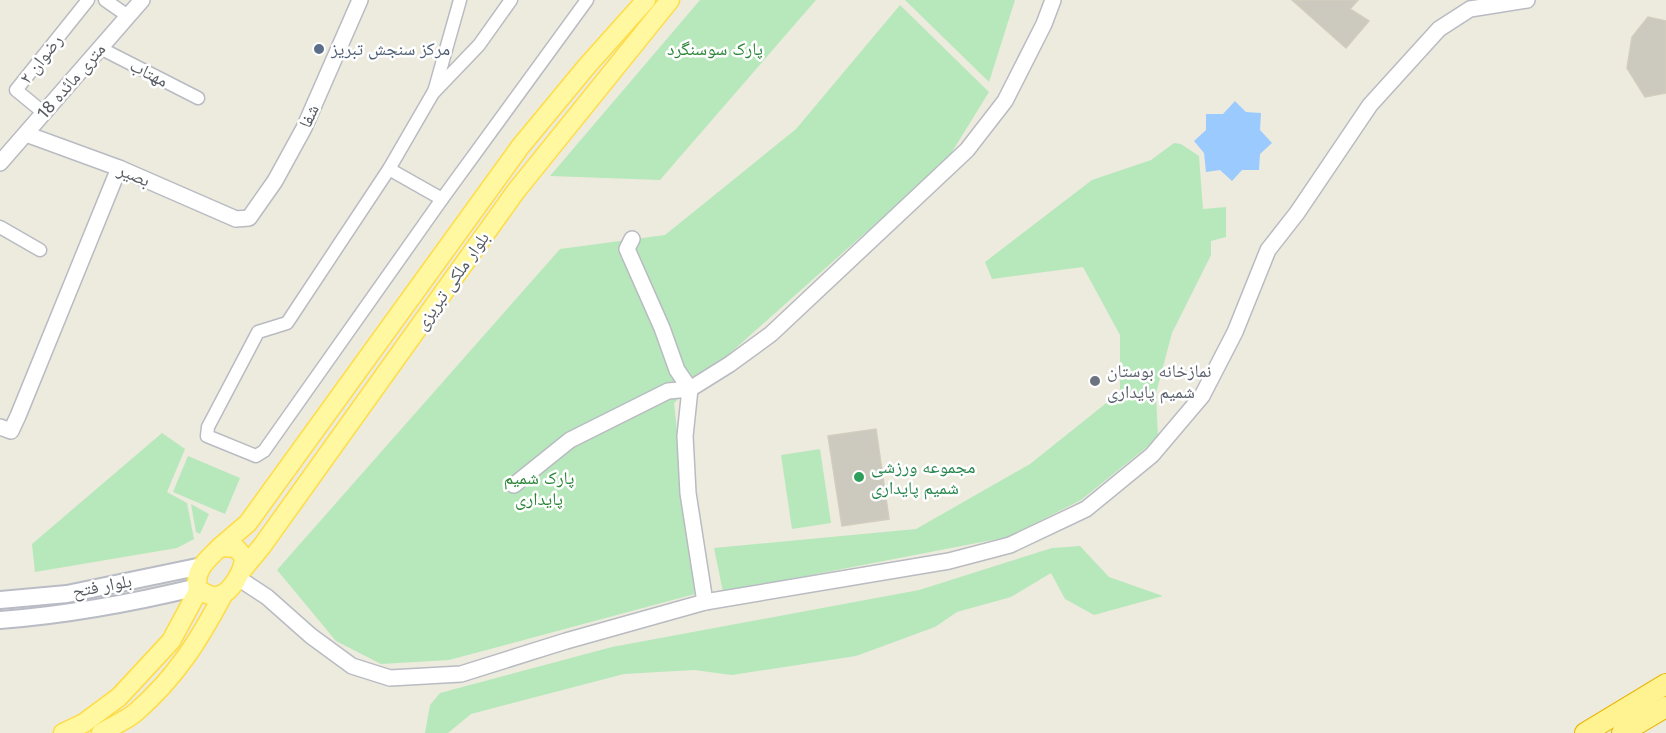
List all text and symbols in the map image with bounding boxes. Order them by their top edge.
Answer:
street label: رضوان ۲ [15,30,67,88]
street label: 18 متری مائده [32,38,110,124]
place label: مرکز سنجش تبریز [330,38,450,60]
park label: پارک سوسنگرد [667,38,763,60]
marker: مرکز سنجش تبریز [312,42,326,56]
street label: مهتاب [126,54,172,92]
street label: شفا [294,101,324,131]
street label: بصیر [114,158,153,192]
street label: بلوار ملکى تبریزى [410,228,494,334]
place label: نمازخانه بوستان شمیم پایداری [1107,360,1212,404]
marker: نمازخانه بوستان شمیم پایداری [1088,374,1102,388]
place label: مجموعه ورزشی شمیم پایداری [871,456,976,500]
park label: پارک شمیم پایداری [504,467,574,510]
marker: مجموعه ورزشی شمیم پایداری [852,470,866,484]
street label: بلوار فتح [71,569,134,603]

